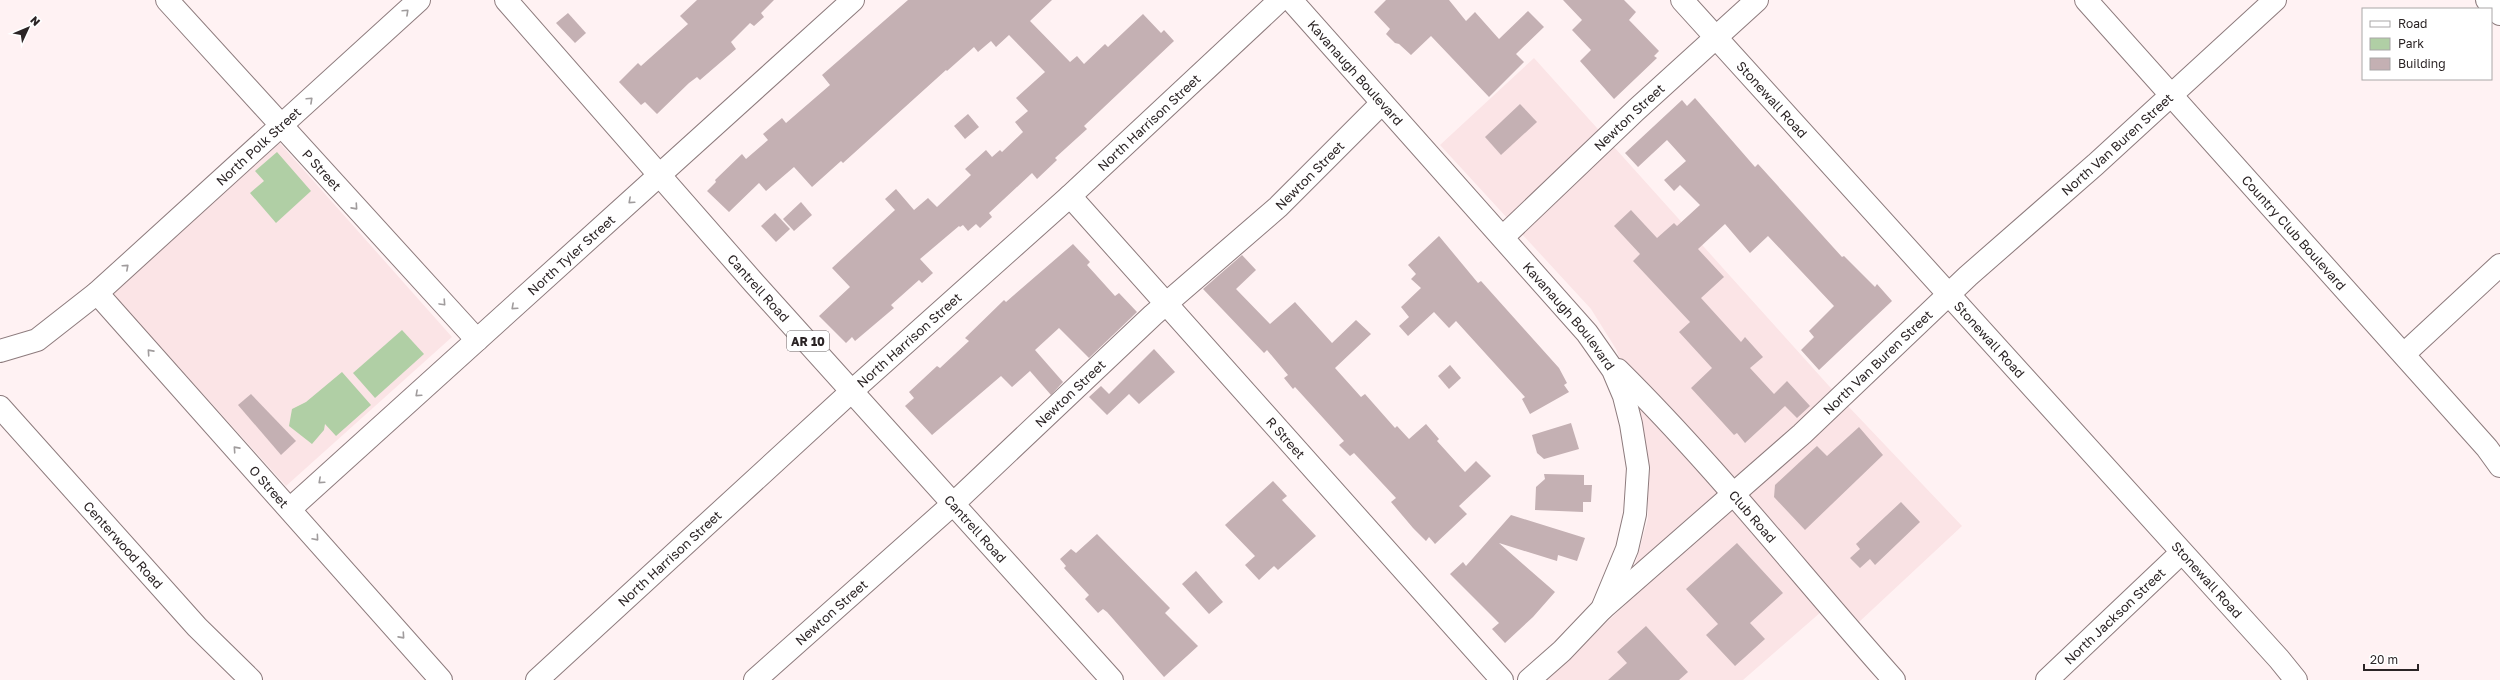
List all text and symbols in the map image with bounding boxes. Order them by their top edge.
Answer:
north arrow [8,8,48,48]
legend [2362,8,2492,80]
one-way arrow [401,10,408,17]
text: N [28,13,43,28]
text: Road [2398,16,2427,31]
street label: Kavanaugh Boulevard [1304,17,1406,128]
text: Park [2398,36,2424,51]
text: Building [2398,56,2446,71]
street label: Stonewall Road [1733,58,1811,141]
street label: North Harrison Street [1094,70,1204,174]
street label: Newton Street [1590,80,1668,154]
street label: North Van Buren Street [2058,90,2176,199]
one-way arrow [305,98,313,105]
street label: North Polk Street [213,104,304,189]
street label: Newton Street [1272,138,1347,213]
street label: P Street [299,146,345,194]
street label: Country Club Boulevard [2239,172,2350,293]
one-way arrow [629,196,636,203]
one-way arrow [350,202,357,210]
street label: North Tyler Street [524,211,618,298]
street label: Cantrell Road [724,251,793,325]
street label: Kavanaugh Boulevard [1520,259,1618,373]
one-way arrow [122,265,129,272]
street label: North Harrison Street [853,289,965,391]
one-way arrow [438,298,445,306]
street label: Stonewall Road [1951,298,2028,381]
one-way arrow [511,302,519,309]
street label: North Van Buren Street [1820,306,1936,418]
road number: AR 10 [787,331,829,351]
one-way arrow [147,349,154,356]
street label: Newton Street [1032,356,1109,430]
one-way arrow [415,389,422,396]
street label: R Street [1263,414,1309,462]
one-way arrow [234,446,241,453]
street label: O Street [246,462,292,511]
one-way arrow [318,476,326,484]
street label: Club Road [1726,487,1780,546]
street label: Cantrell Road [941,492,1010,566]
street label: Centerwood Road [80,498,167,592]
street label: North Harrison Street [615,507,725,610]
one-way arrow [311,534,318,541]
street label: Stonewall Road [2168,538,2246,621]
street label: North Jackson Street [2061,564,2168,668]
street label: Newton Street [792,576,871,648]
one-way arrow [397,631,404,639]
scale bar [2364,646,2418,672]
text: 20 m [2370,652,2398,667]

